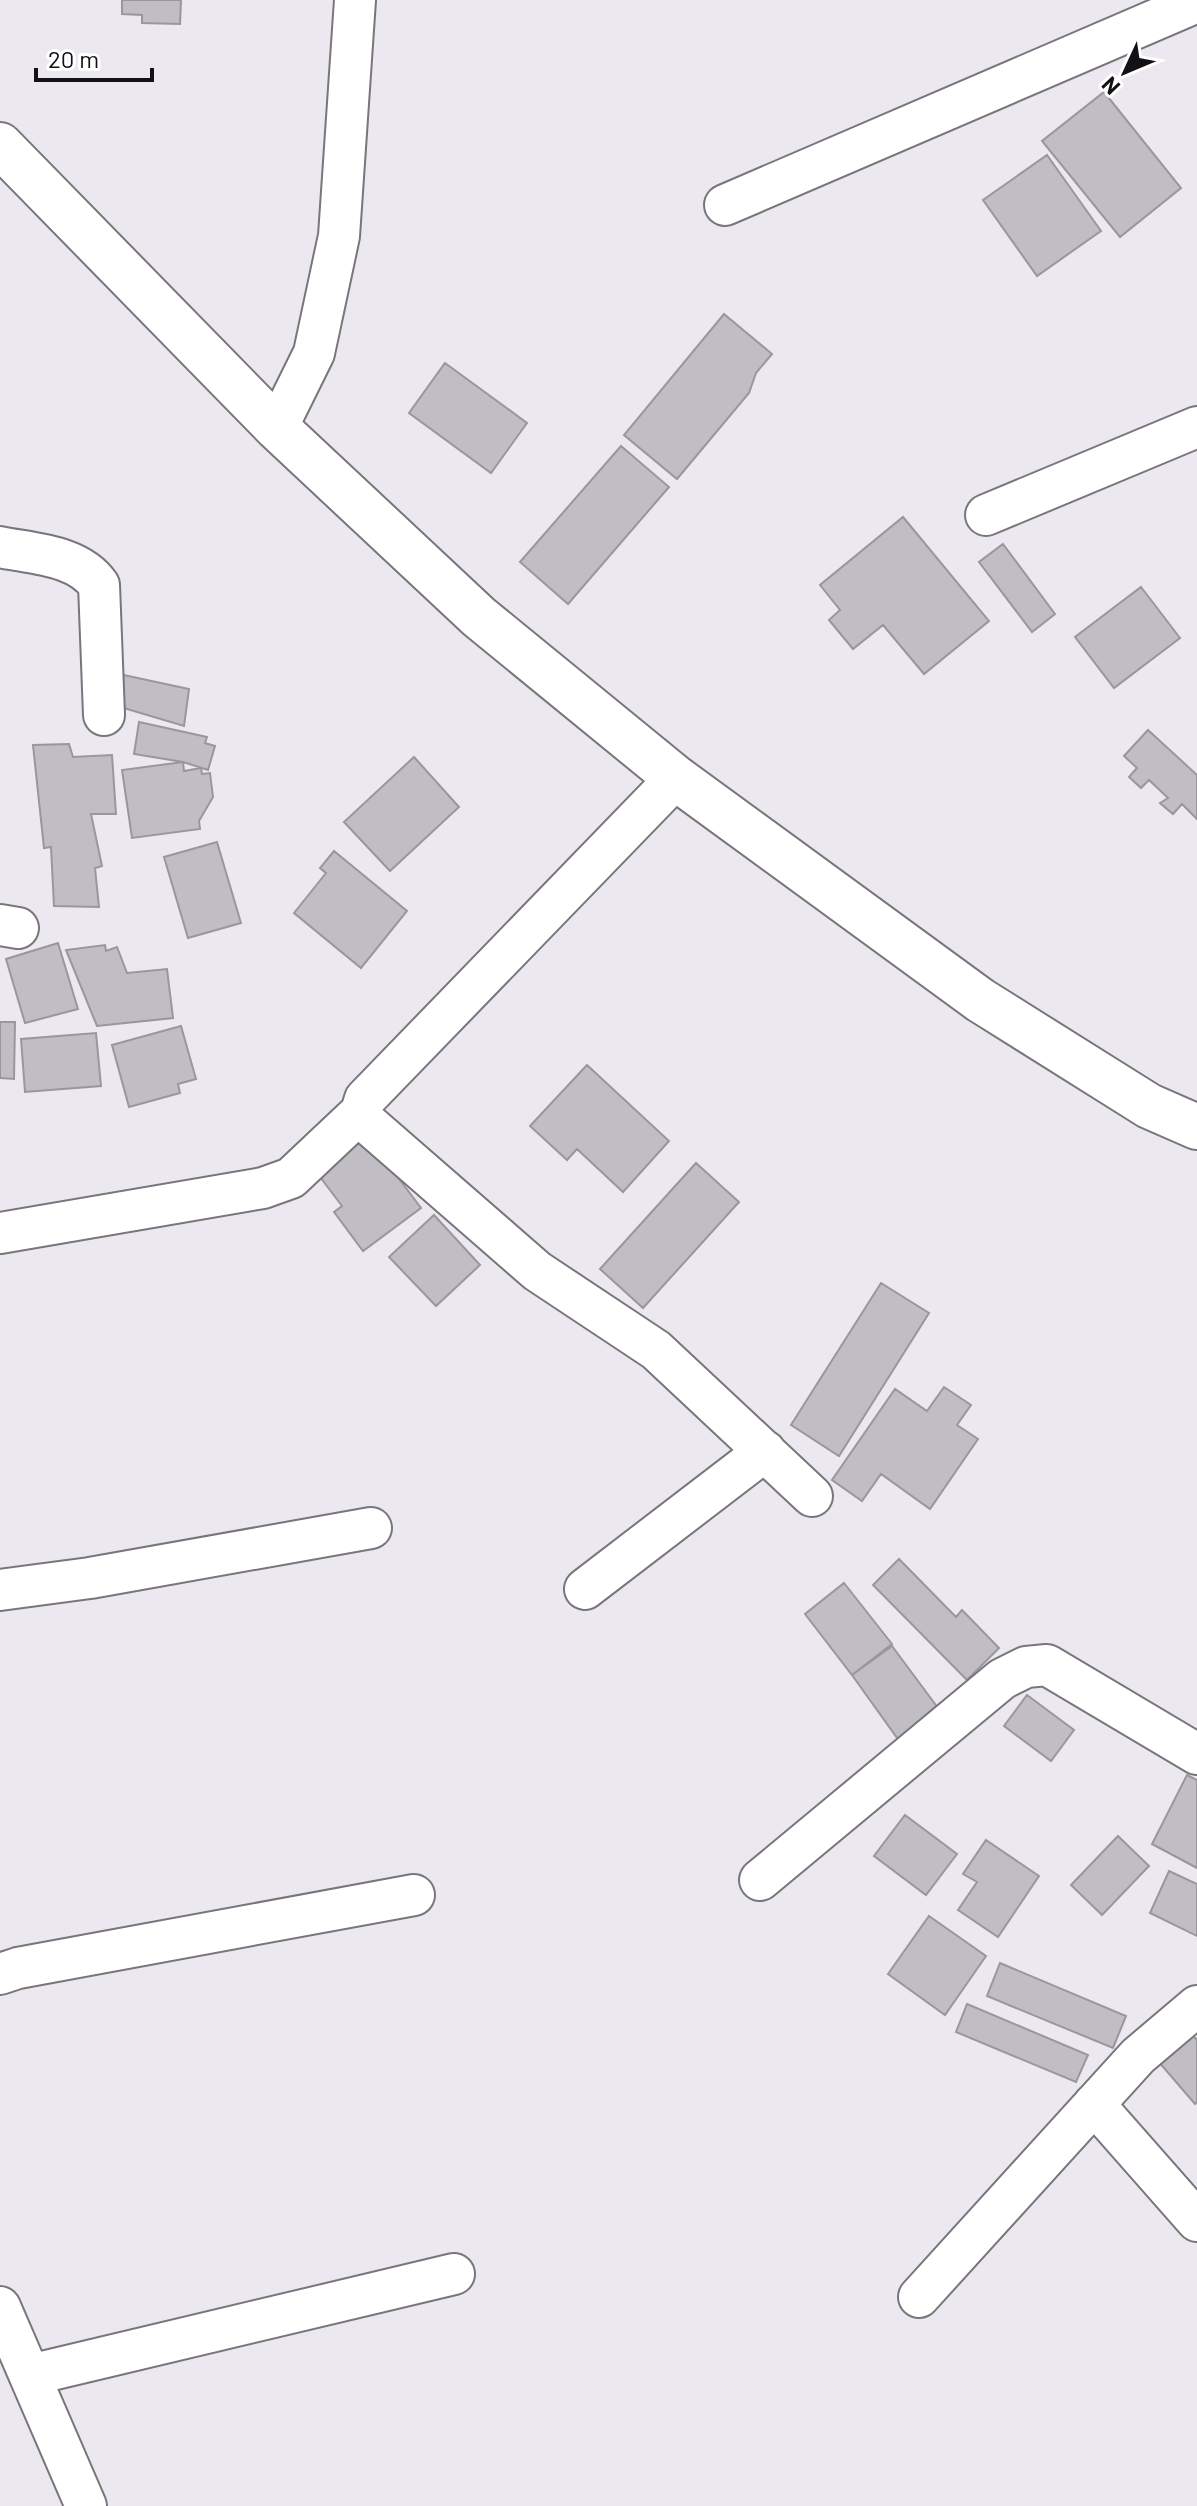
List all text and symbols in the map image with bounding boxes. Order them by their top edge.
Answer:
scale bar [36,32,152,82]
north arrow [1085,32,1165,112]
text: 20 m [48,44,99,73]
text: N [1095,72,1124,101]

